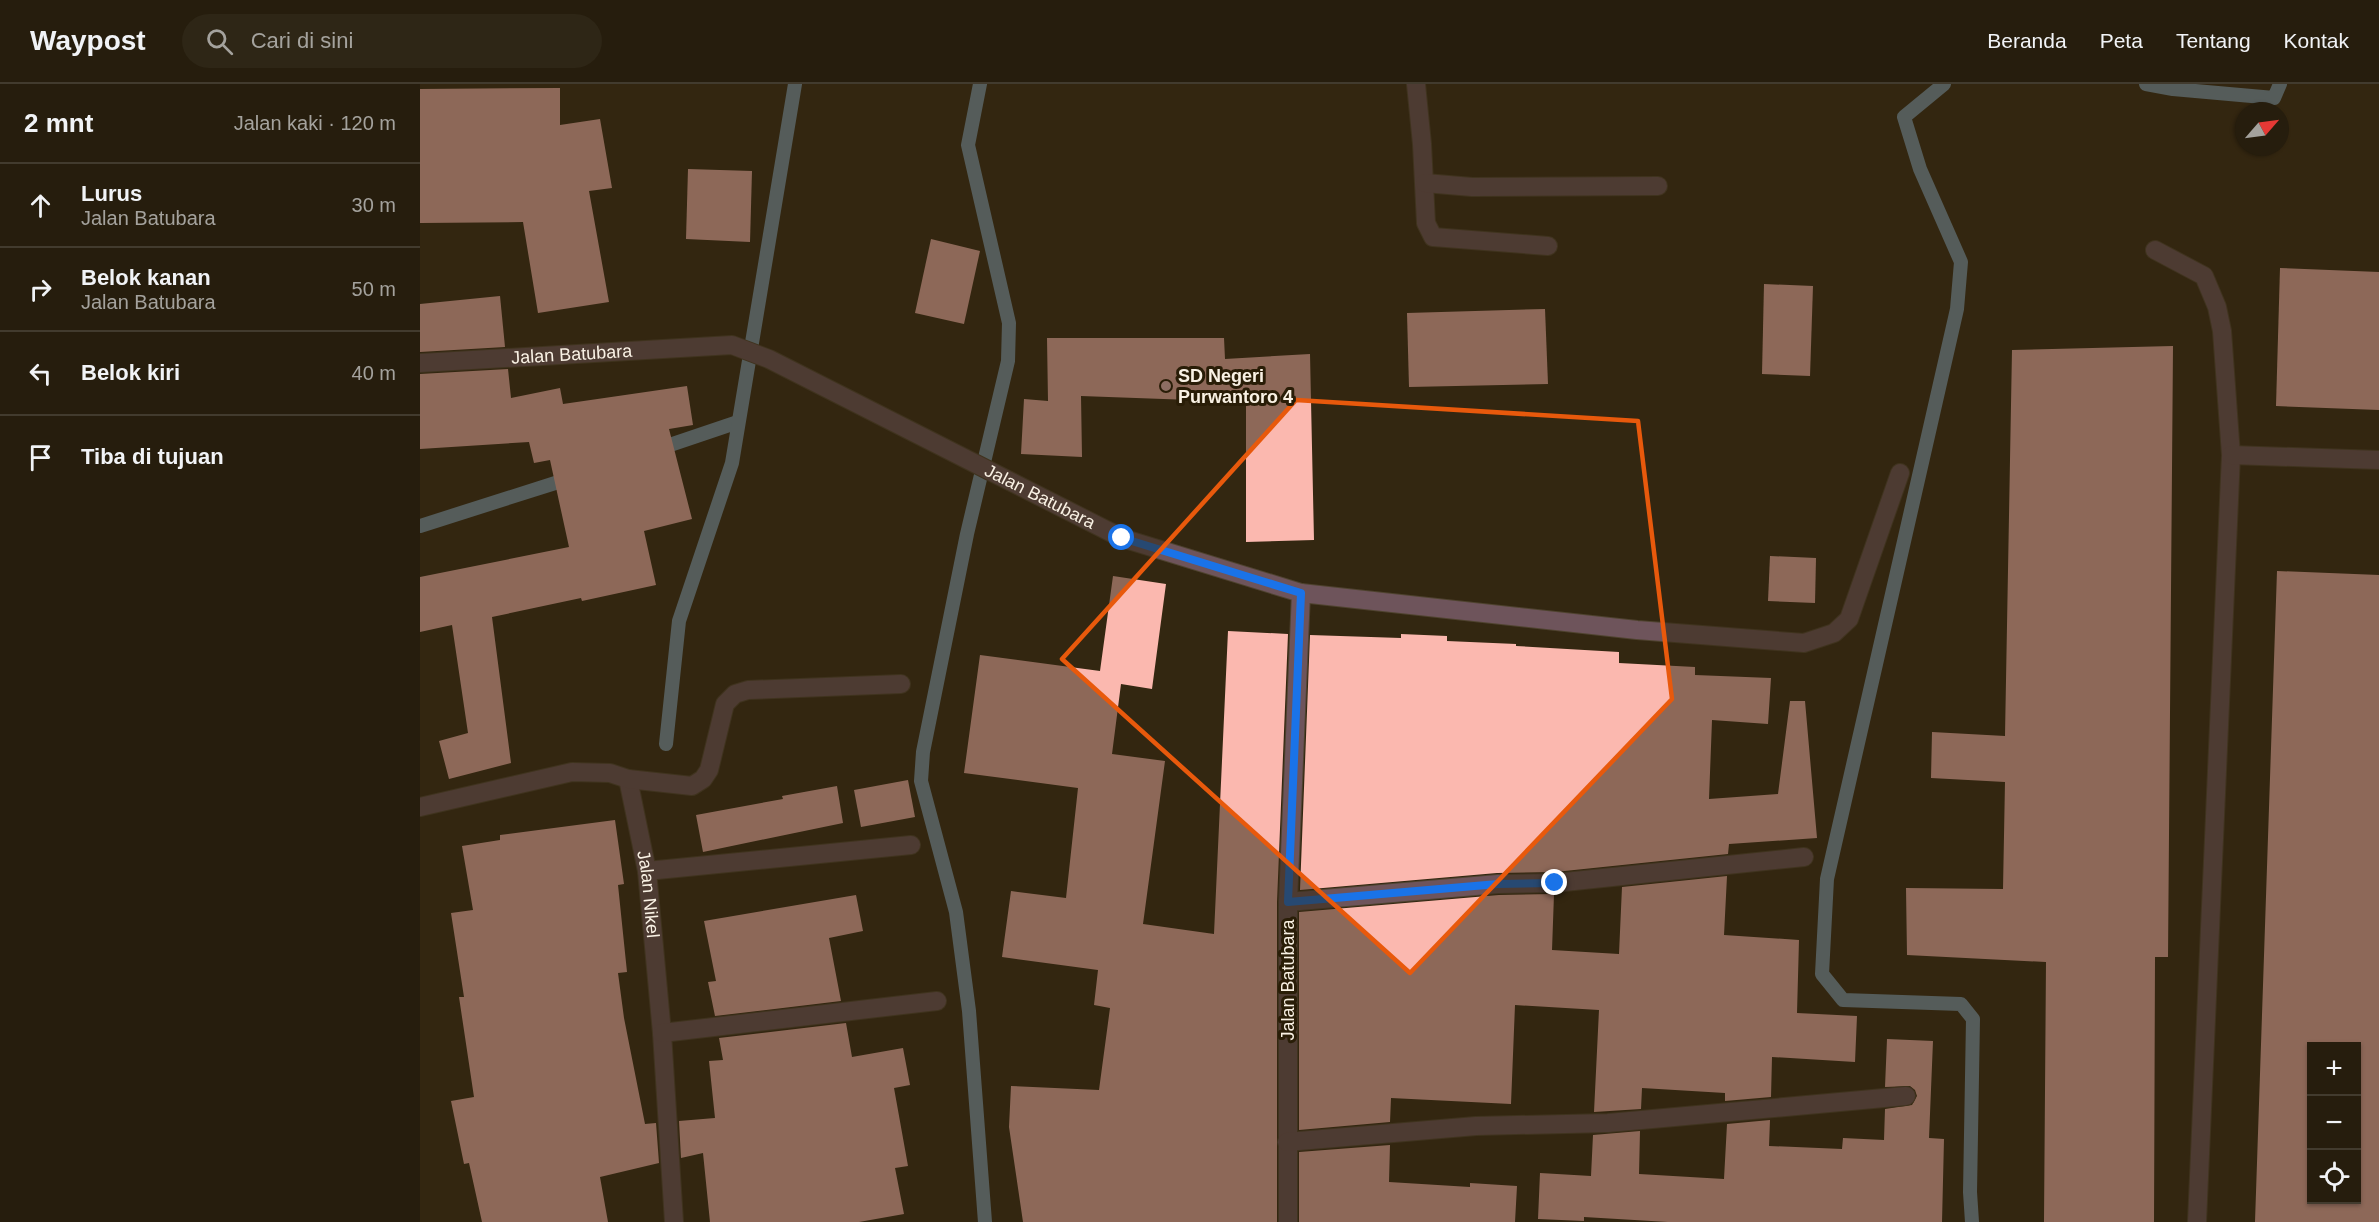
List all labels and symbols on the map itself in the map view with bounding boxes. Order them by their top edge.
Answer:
north arrow [2235,102,2289,156]
street label: Jalan Batubara [511,341,634,368]
place label: SD Negeri Purwantoro 4 [1178,366,1293,407]
marker: SD Negeri Purwantoro 4 [1159,379,1173,393]
street label: Jalan Batubara [982,460,1099,533]
route start [1108,524,1134,550]
street label: Jalan Nikel [633,848,663,939]
route end [1541,869,1567,895]
street label: Jalan Batubara [1278,918,1298,1041]

